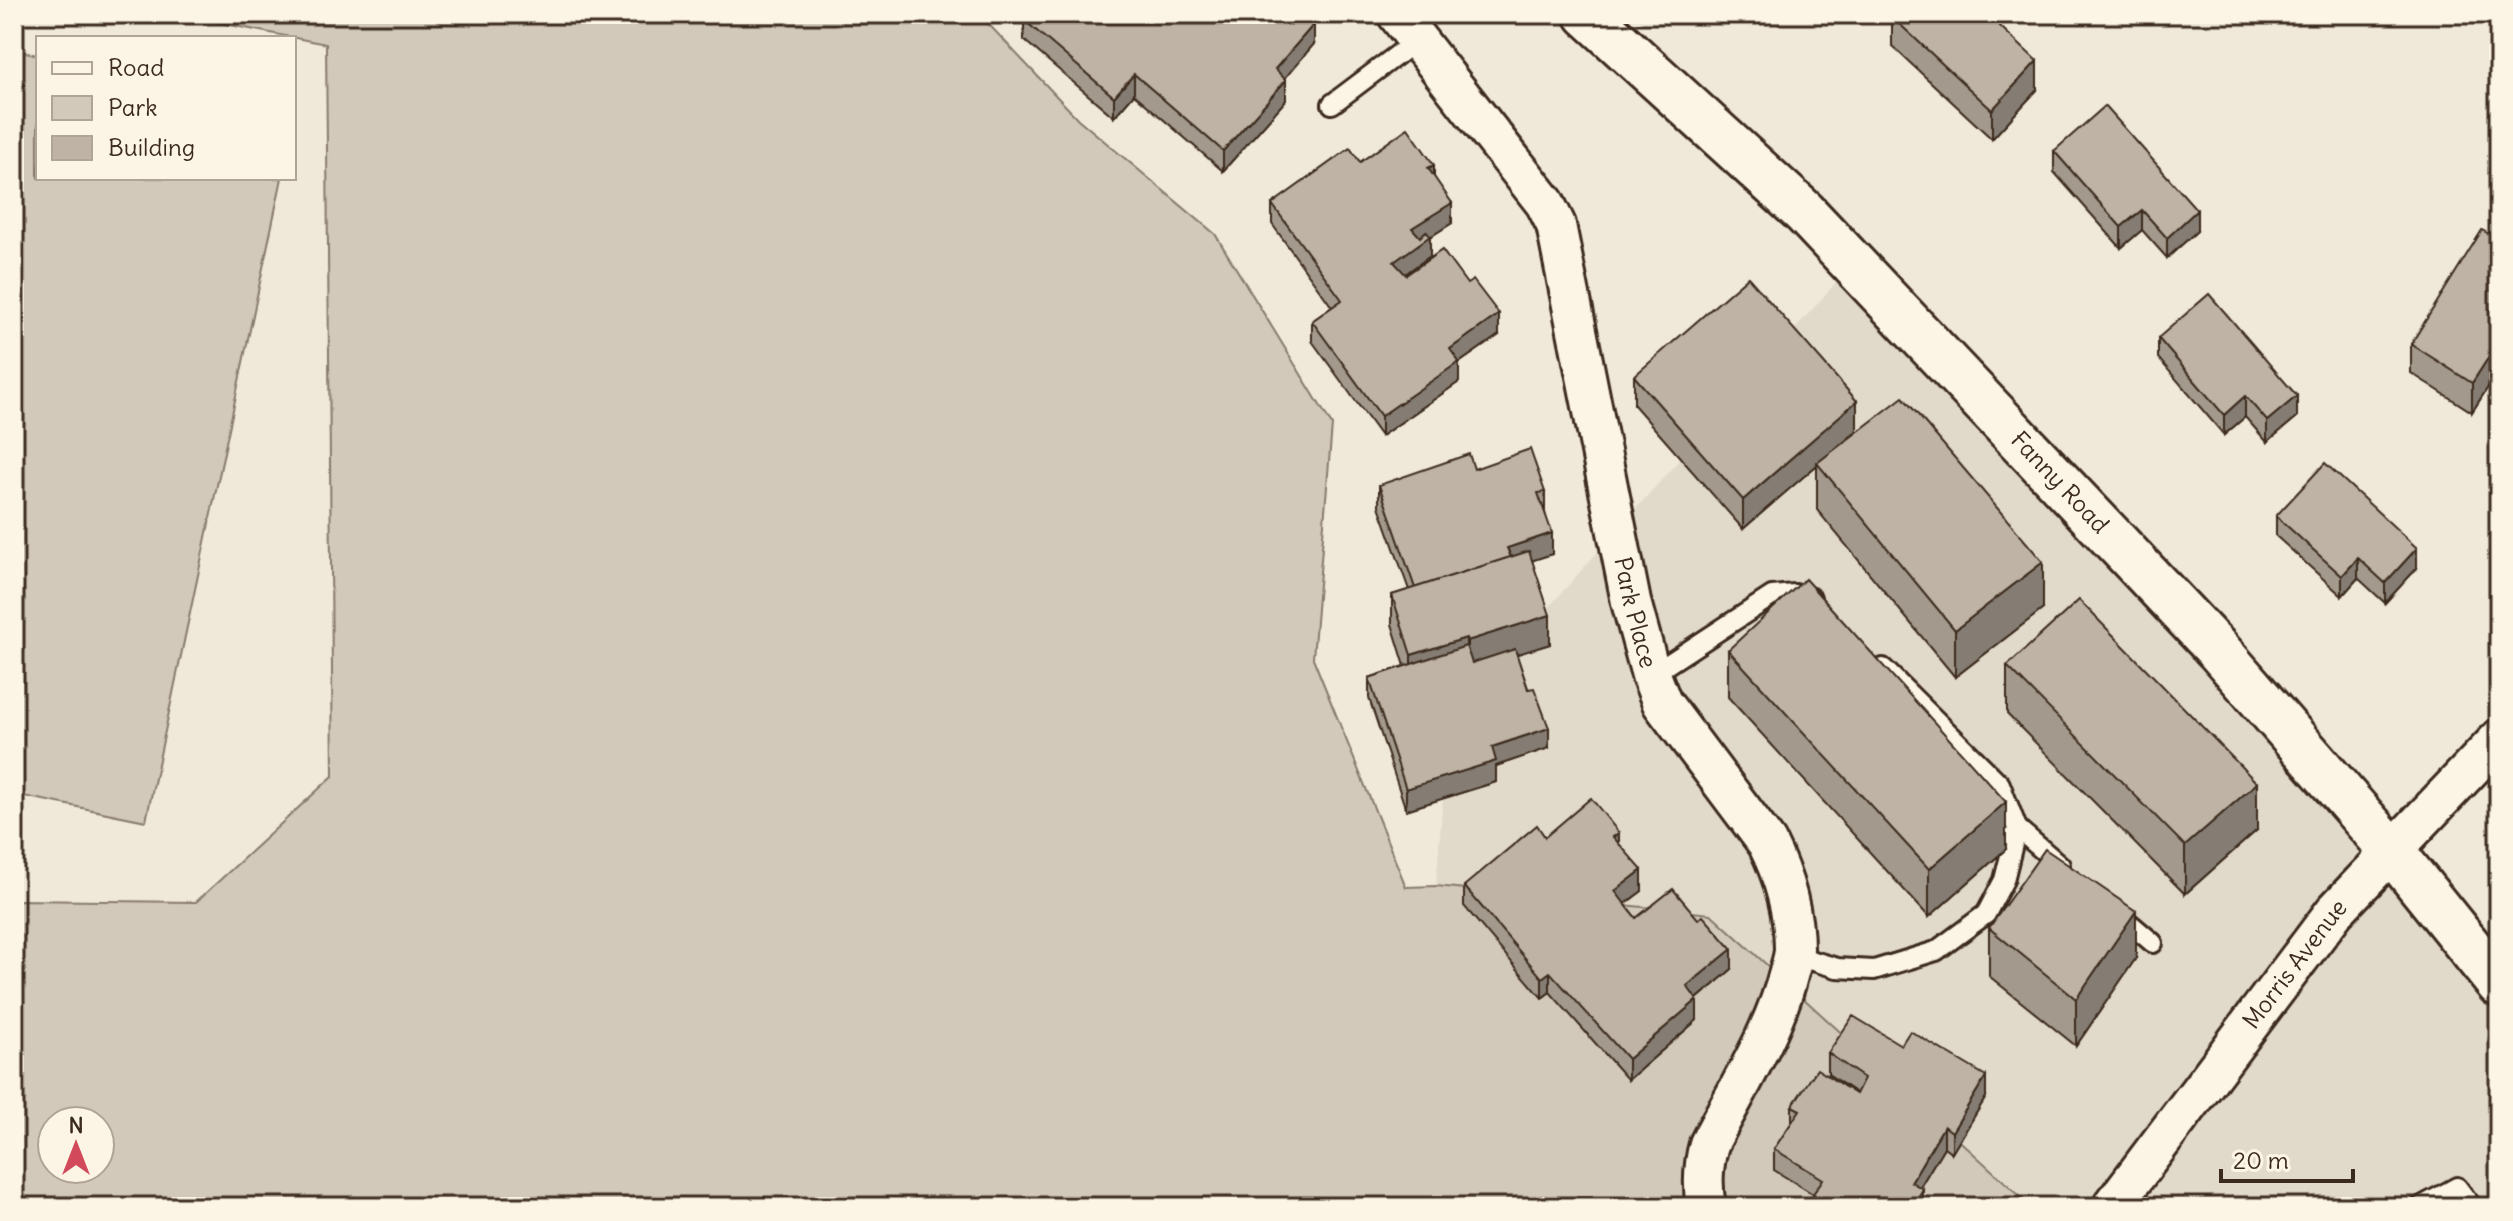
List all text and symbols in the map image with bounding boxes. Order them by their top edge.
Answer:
legend [36,36,296,180]
text: Road [108,52,164,82]
text: Park [108,92,158,122]
text: Building [108,132,195,162]
street label: Fanny Road [2005,424,2116,539]
street label: Park Place [1608,554,1664,671]
street label: Morris Avenue [2236,892,2353,1034]
north arrow [36,1105,116,1185]
text: N [68,1111,84,1139]
scale bar [2221,1133,2353,1183]
text: 20 m [2233,1145,2289,1175]

